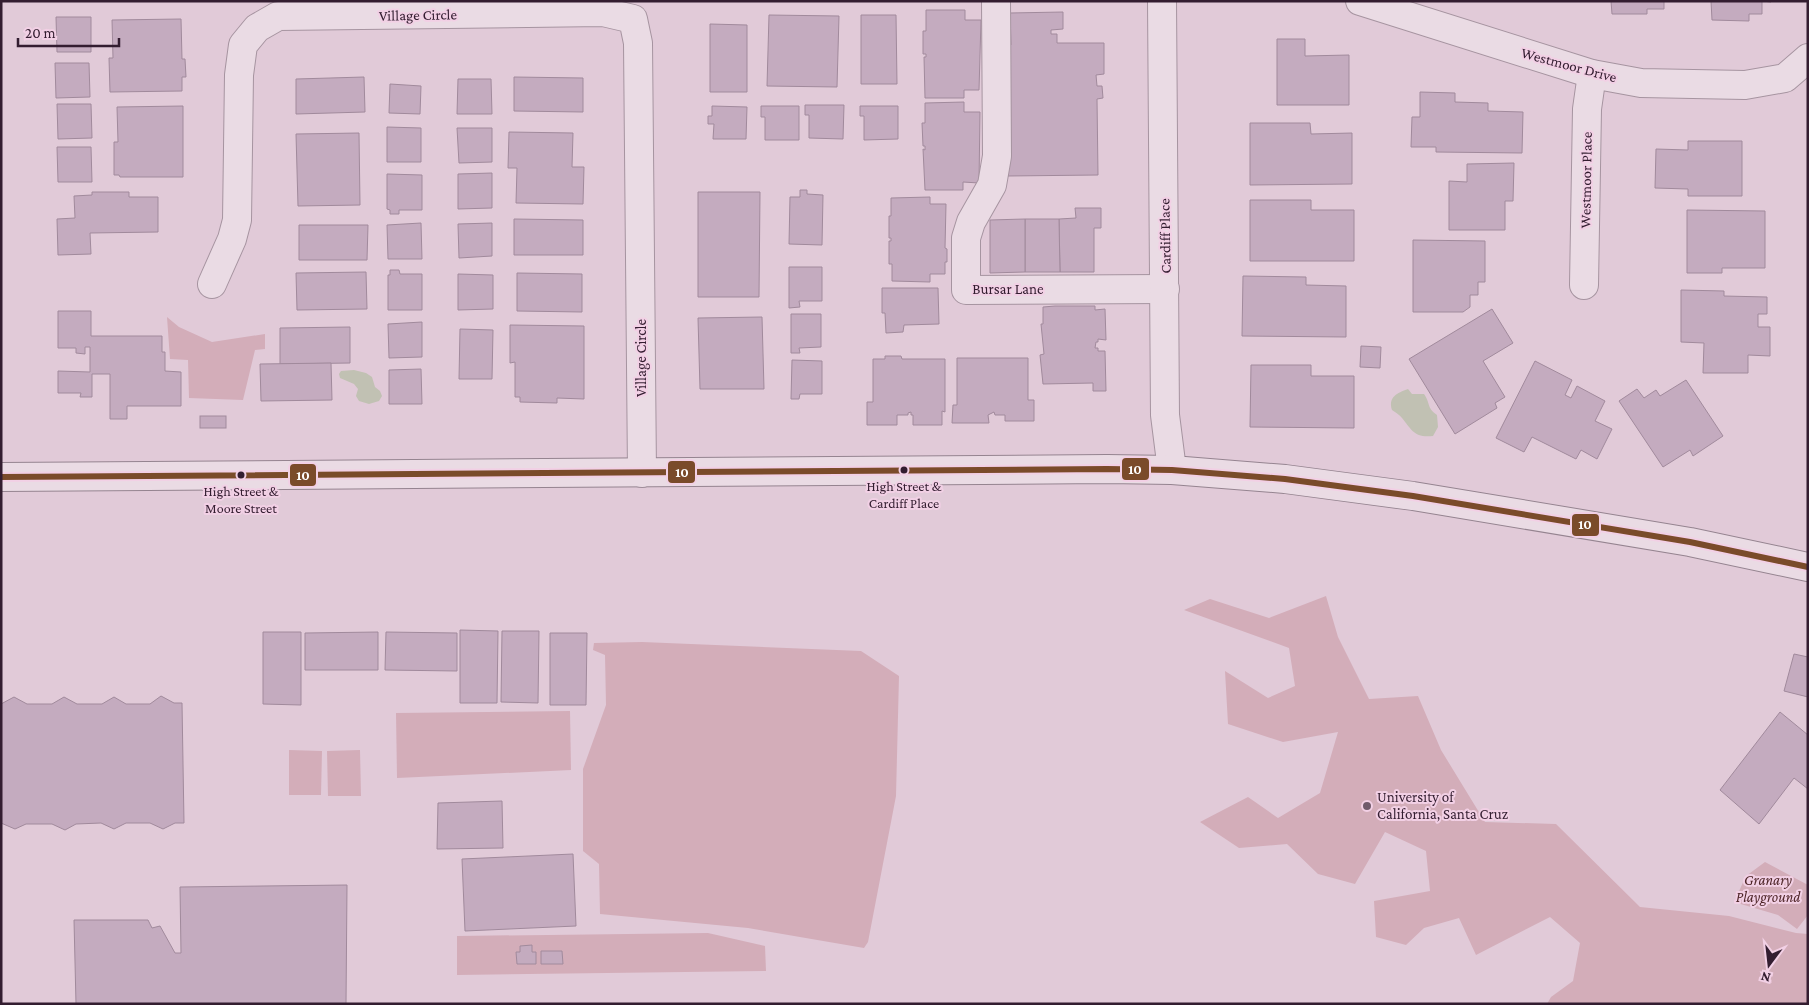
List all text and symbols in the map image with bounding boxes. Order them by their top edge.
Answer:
street label: Village Circle [379,6,458,25]
scale bar [18,15,119,47]
text: 20 m [25,25,56,41]
street label: Westmoor Drive [1519,45,1619,86]
street label: Westmoor Place [1577,131,1595,229]
street label: Cardiff Place [1156,198,1174,274]
street label: Bursar Lane [972,281,1044,297]
street label: Village Circle [633,319,650,397]
line badge: 10 [1121,457,1150,481]
line badge: 10 [667,460,696,484]
text: 10 [1128,461,1142,477]
line badge: 10 [289,463,317,487]
text: 10 [675,464,689,480]
marker: High Street & Cardiff Place [899,465,909,475]
text: 10 [296,467,310,483]
marker: High Street & Moore Street [236,470,246,480]
place label: High Street & Cardiff Place [867,478,942,511]
place label: High Street & Moore Street [204,483,279,516]
line badge: 10 [1571,513,1600,537]
text: 10 [1578,516,1592,532]
place label: University of California, Santa Cruz [1377,789,1508,822]
marker: University of California, Santa Cruz [1361,800,1373,812]
park label: Granary Playground [1736,872,1801,906]
north arrow [1744,940,1794,990]
text: N [1759,968,1772,987]

